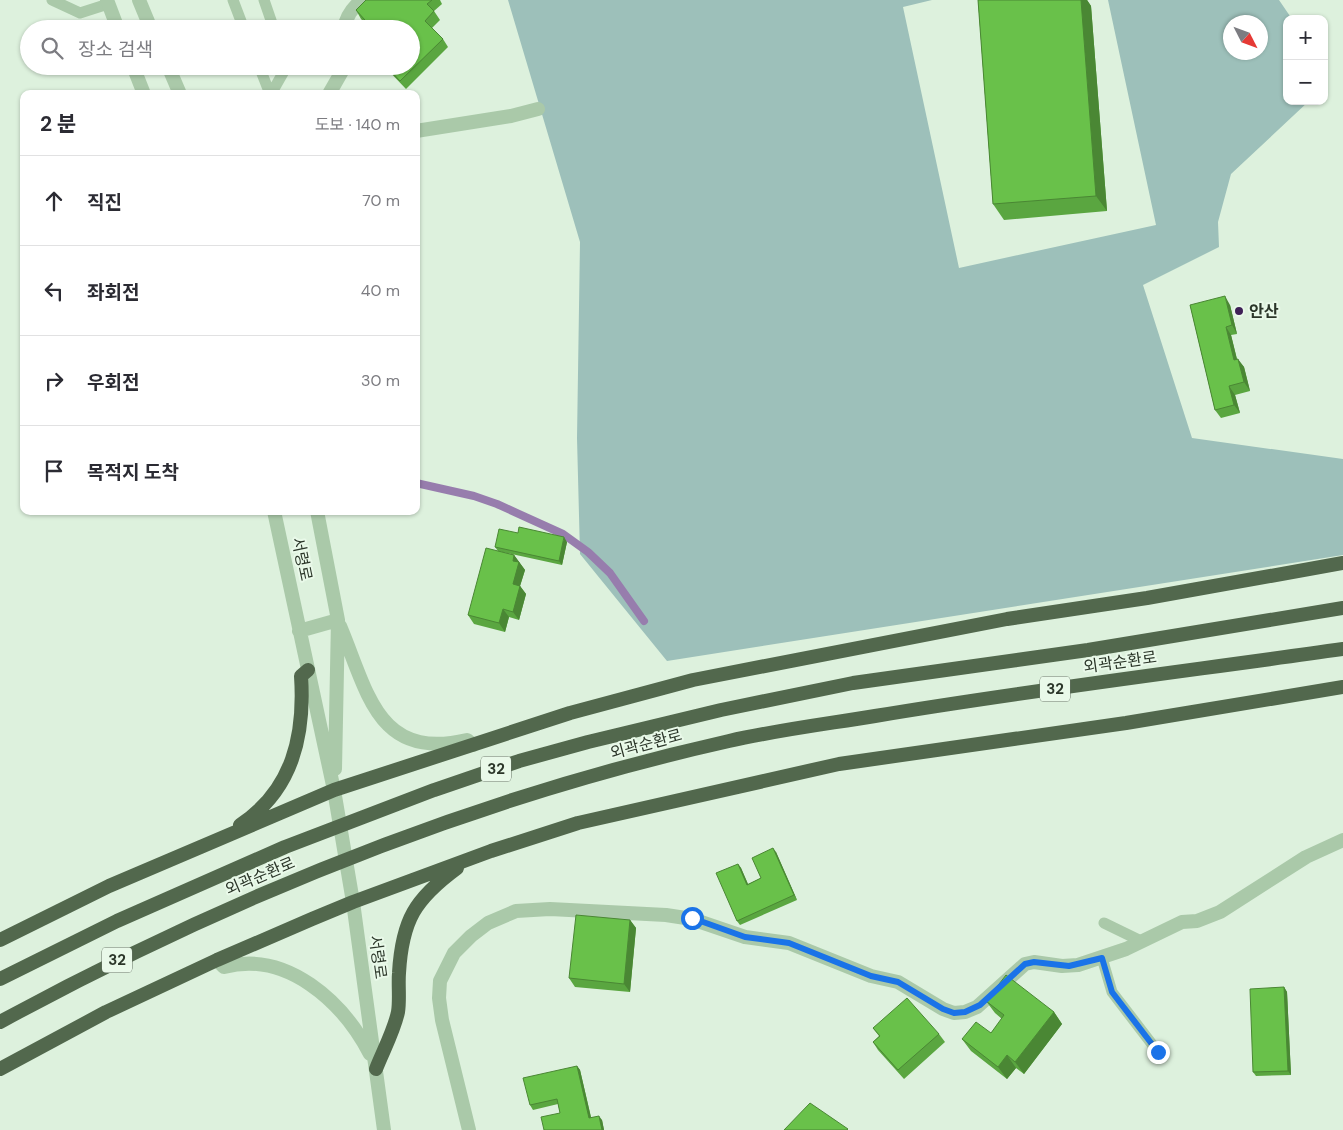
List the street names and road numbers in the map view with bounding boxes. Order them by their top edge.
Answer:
street label: 서령로 [287,535,317,583]
street label: 외곽순환로 [1082,646,1158,678]
road number: 32 [1040,676,1070,702]
street label: 외곽순환로 [608,724,685,764]
road number: 32 [481,756,511,782]
street label: 외곽순환로 [222,852,298,900]
street label: 서령로 [365,934,392,981]
road number: 32 [102,948,132,972]

